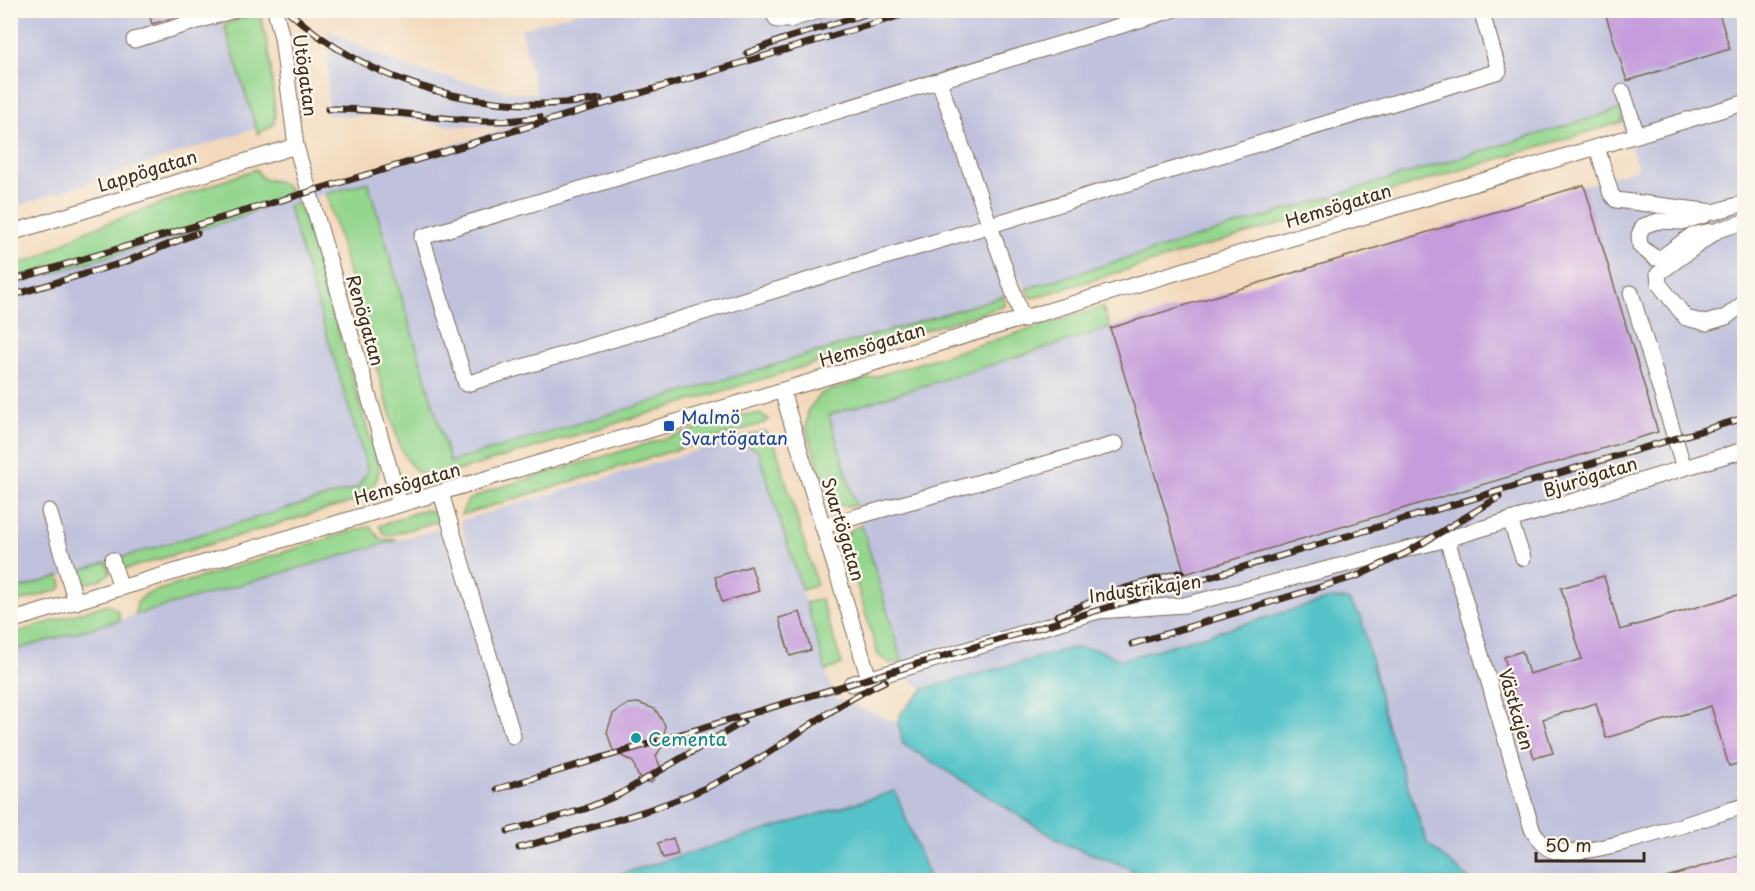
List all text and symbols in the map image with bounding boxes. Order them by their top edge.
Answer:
street label: Utögatan [287,32,325,118]
street label: Lappögatan [94,142,200,198]
street label: Hemsögatan [1282,176,1394,234]
street label: Renögatan [340,271,392,369]
street label: Hemsögatan [816,315,928,373]
place label: Malmö Svartögatan [681,403,788,451]
marker: Malmö Svartögatan [662,419,676,433]
street label: Bjurögatan [1540,449,1640,503]
street label: Hemsögatan [351,455,463,511]
street label: Svartögatan [815,474,873,584]
street label: Industrikajen [1087,567,1203,609]
street label: Västkajen [1492,665,1542,753]
place label: Cementa [648,725,728,752]
marker: Cementa [629,731,643,745]
scale bar [1536,825,1644,863]
text: 50 m [1545,831,1592,858]

